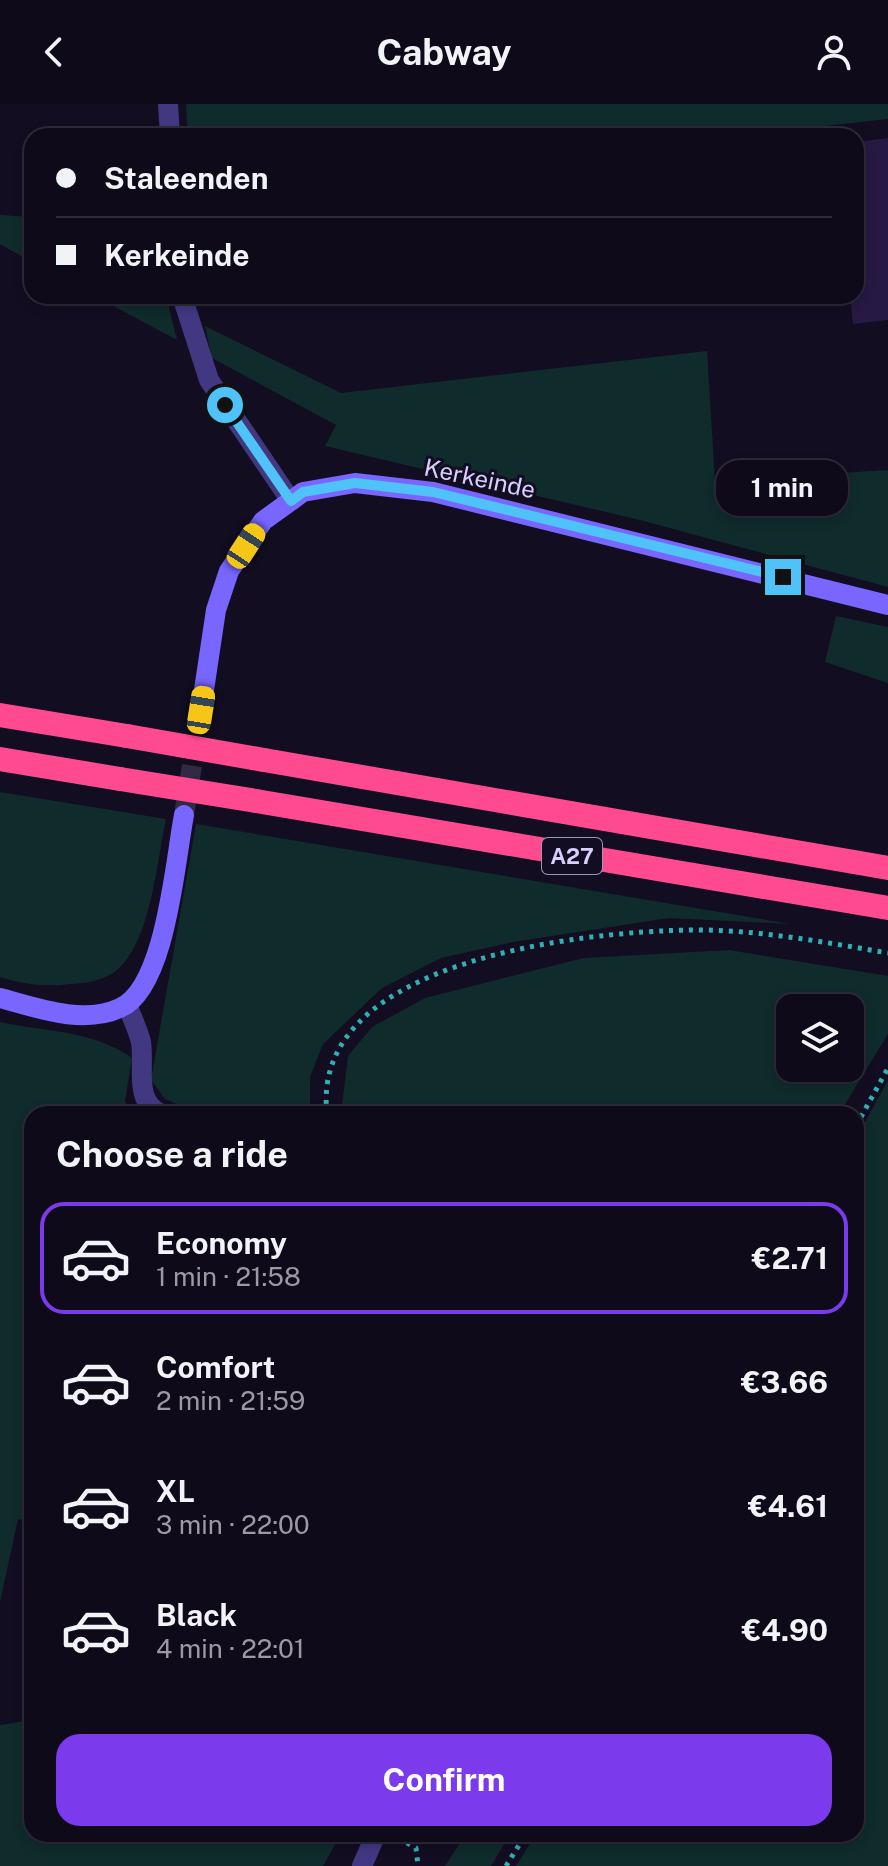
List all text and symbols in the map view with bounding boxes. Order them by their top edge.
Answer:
icon: back [32,30,76,74]
icon: person [812,30,856,74]
text: Cabway [377,31,511,73]
text: Staleenden [104,160,268,196]
text: Kerkeinde [104,237,250,273]
route start [207,387,243,423]
street label: Kerkeinde [422,453,538,503]
callout: 1 min [717,461,849,517]
text: 1 min [751,472,813,503]
car [223,519,269,573]
route end [765,559,801,595]
car [185,684,217,736]
road number: A27 [542,838,602,874]
map controls [776,994,864,1082]
button: layers [776,994,864,1082]
text: Choose a ride [56,1133,288,1175]
icon: car [60,1222,132,1294]
text: Economy [156,1225,287,1261]
text: €2.71 [752,1240,828,1276]
text: 1 min · 21:58 [156,1261,301,1292]
icon: car [60,1346,132,1418]
text: Comfort [156,1349,275,1385]
text: €3.66 [741,1364,828,1400]
text: 2 min · 21:59 [156,1385,305,1416]
icon: car [60,1470,132,1542]
text: XL [156,1473,195,1509]
text: €4.61 [748,1488,828,1524]
text: 3 min · 22:00 [156,1509,310,1540]
icon: car [60,1594,132,1666]
text: Black [156,1597,237,1633]
text: €4.90 [742,1612,828,1648]
text: 4 min · 22:01 [156,1633,305,1664]
button: Confirm [56,1734,832,1826]

